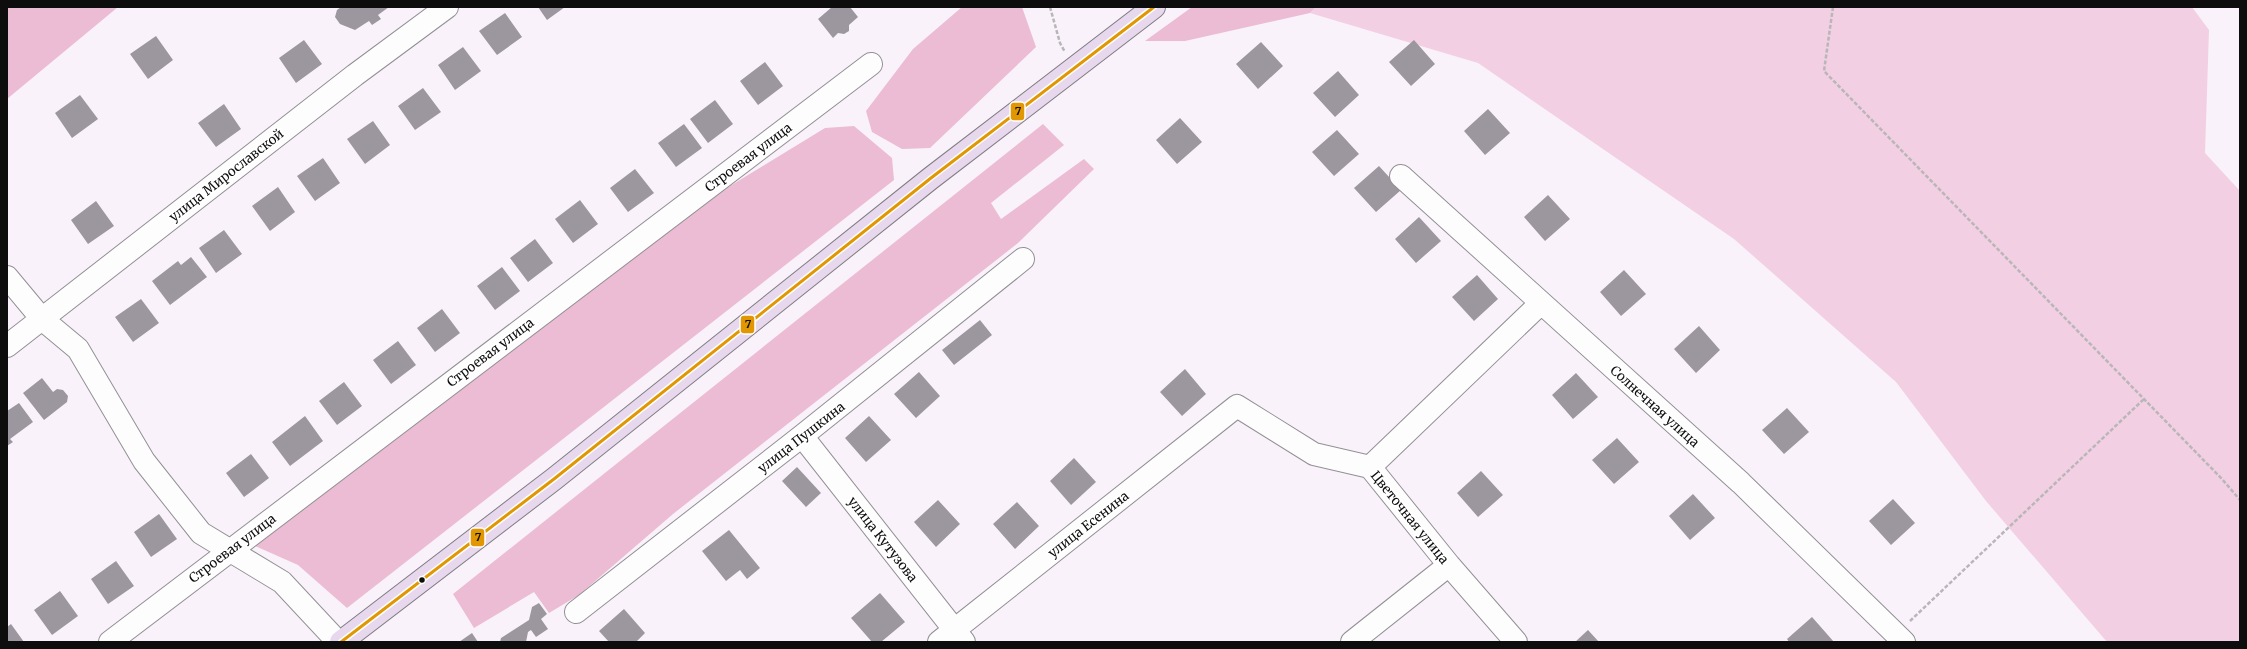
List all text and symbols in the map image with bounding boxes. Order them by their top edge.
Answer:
line badge: 7 [1010,102,1025,121]
text: 7 [1015,104,1022,118]
street label: Строевая улица [701,119,795,196]
street label: улица Мирославской [165,125,287,226]
street label: Строевая улица [443,314,537,391]
line badge: 7 [740,315,755,334]
text: 7 [745,317,752,331]
street label: Солнечная улица [1607,362,1703,451]
street label: улица Пушкина [754,398,848,477]
street label: Цветочная улица [1367,467,1452,567]
street label: улица Есенина [1044,487,1132,561]
street label: улица Кутузова [844,493,921,585]
street label: Строевая улица [185,510,279,587]
line badge: 7 [470,528,485,547]
text: 7 [475,530,482,544]
unlabelled marker [417,575,427,585]

